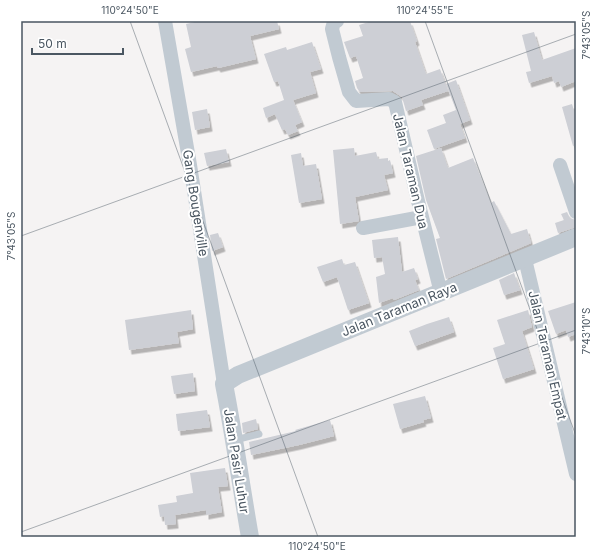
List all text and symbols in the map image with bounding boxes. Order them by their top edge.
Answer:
text: 110°24'50"E [101,4,159,16]
text: 110°24'55"E [396,4,454,16]
text: 7°43'05"S [580,11,592,59]
scale bar [32,30,123,56]
text: 50 m [38,36,67,51]
street label: Jalan Taraman Dua [390,112,432,230]
street label: Gang Bougenville [180,149,212,257]
text: 7°43'05"S [5,212,17,260]
street label: Jalan Taraman Raya [339,278,459,340]
street label: Jalan Taraman Empat [525,289,571,421]
text: 7°43'10"S [580,308,592,354]
street label: Jalan Pasir Luhur [221,407,253,515]
text: 110°24'50"E [288,540,346,552]

